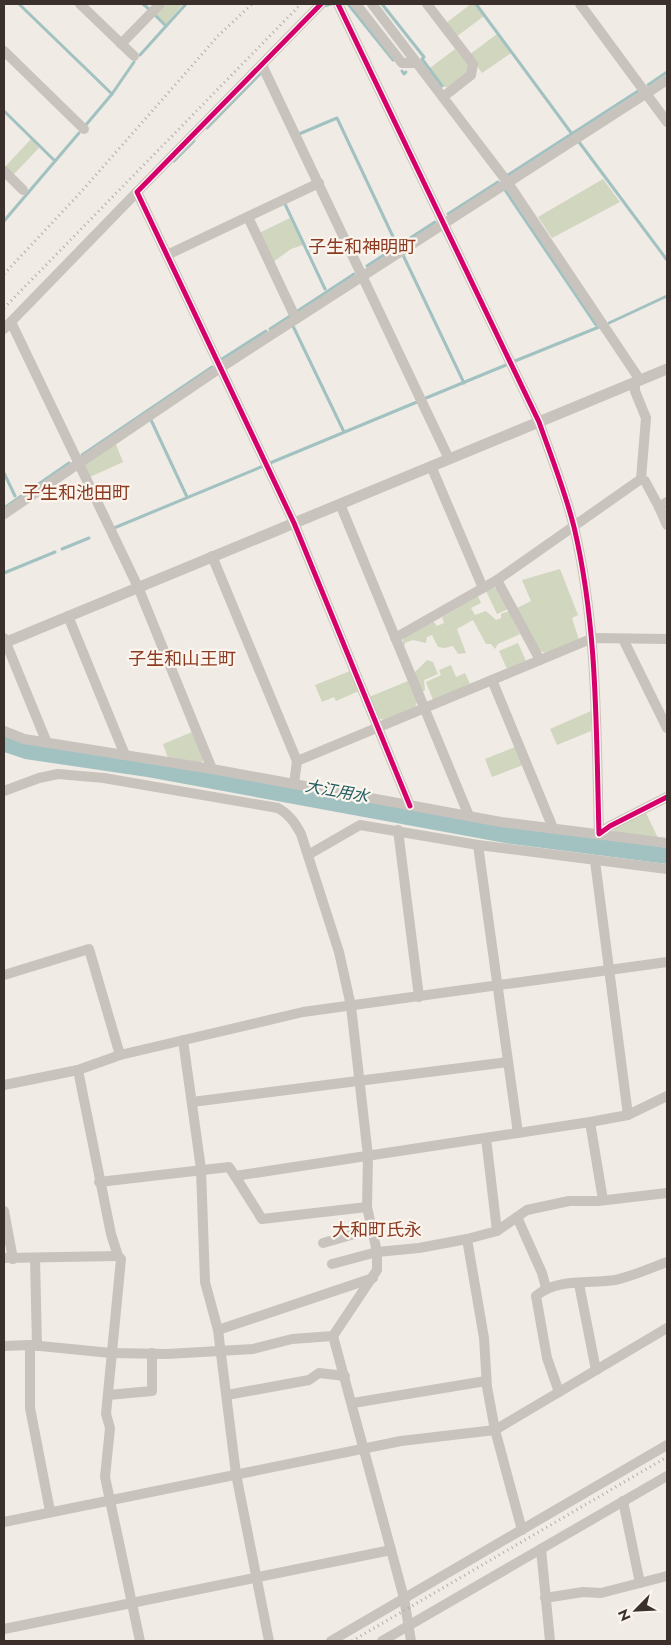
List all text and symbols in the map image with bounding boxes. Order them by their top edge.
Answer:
district label: 子生和神明町 [308,234,416,260]
district label: 子生和池田町 [22,480,130,506]
district label: 子生和山王町 [128,646,236,672]
water label: 大江用水 [303,774,372,808]
district label: 大和町氏永 [332,1217,422,1243]
north arrow [611,1585,661,1635]
text: N [613,1606,636,1624]

